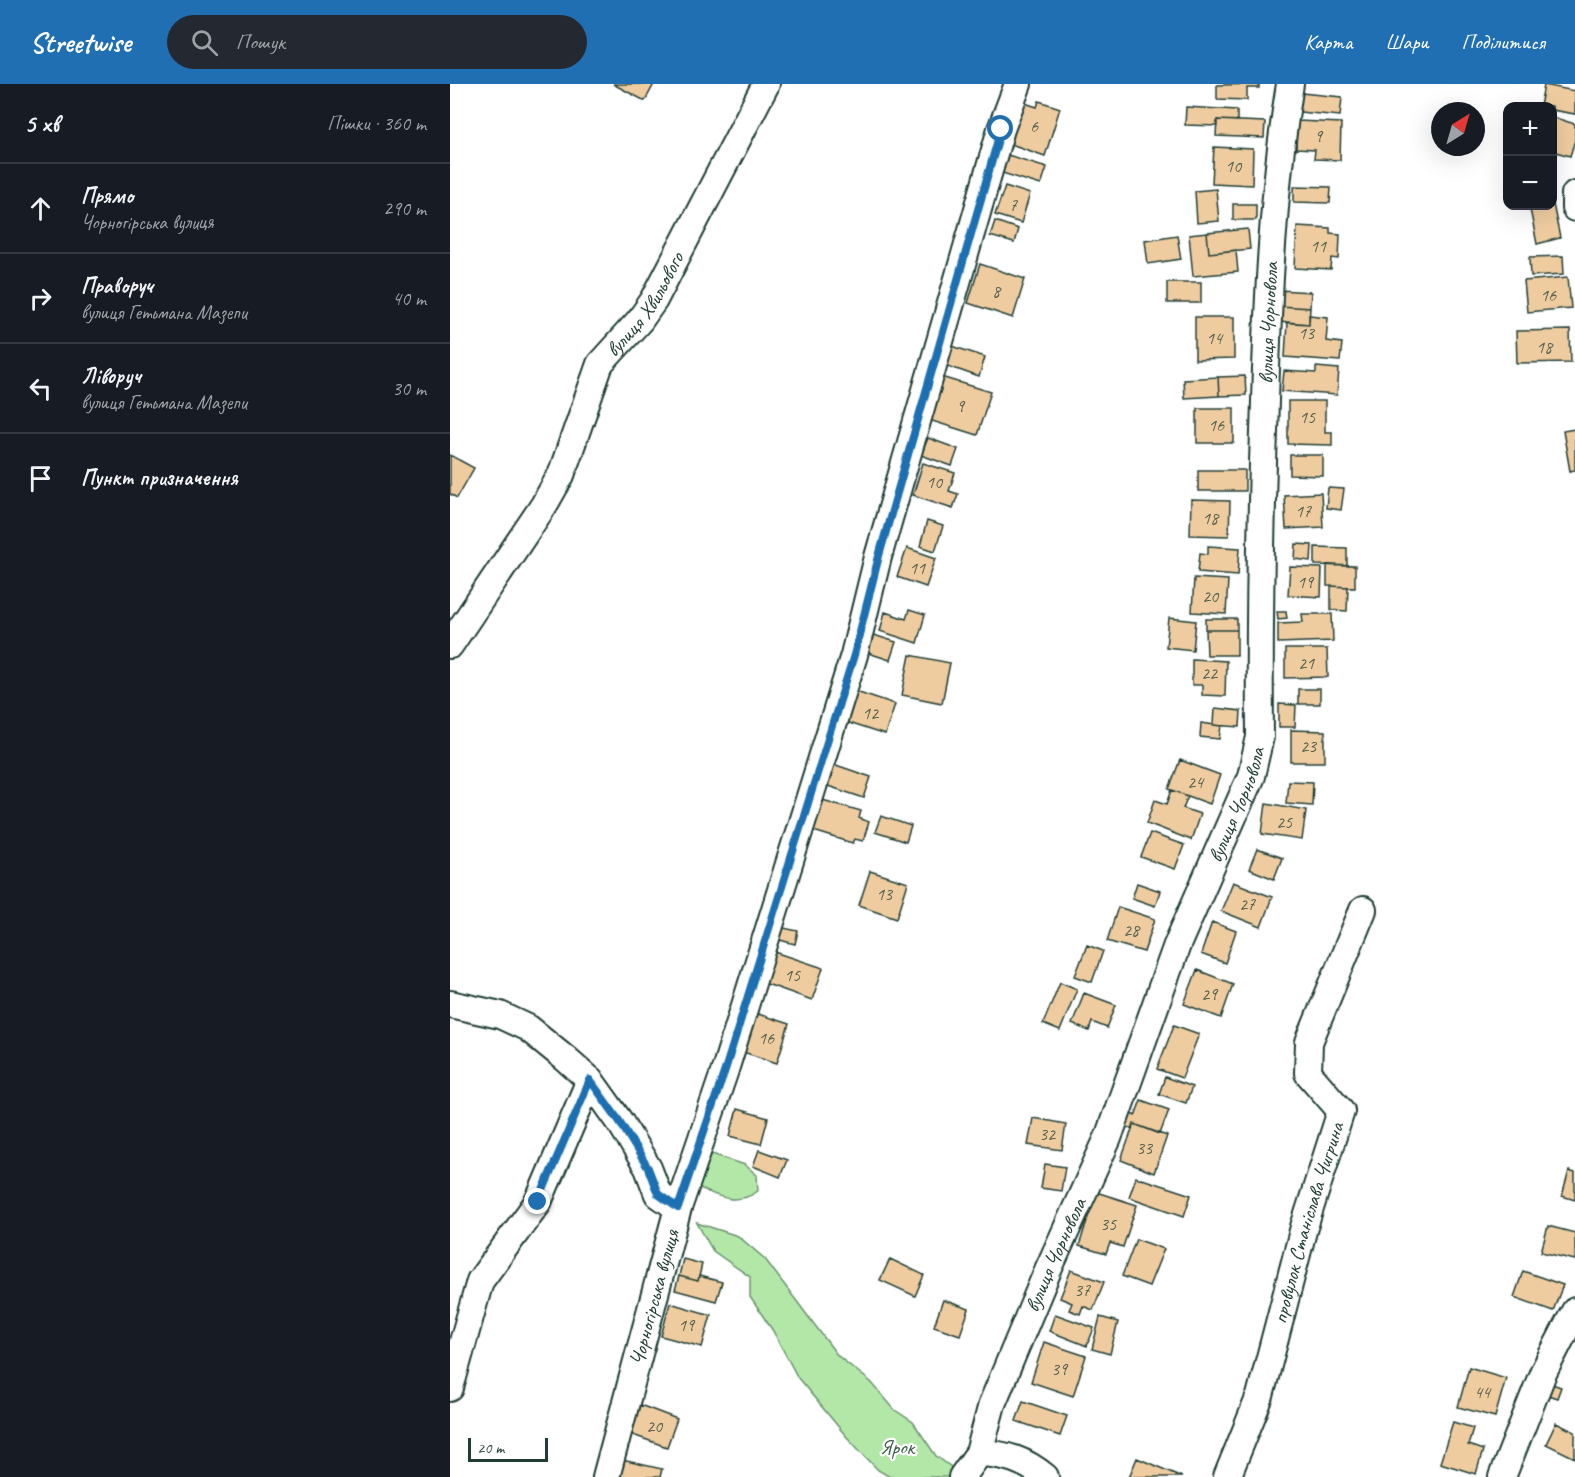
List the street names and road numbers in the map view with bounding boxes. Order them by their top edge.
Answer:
street label: вулиця Хвильового [600,246,690,362]
street label: вулиця Чорновола [1253,259,1284,384]
street label: вулиця Чорновола [1202,743,1271,866]
street label: провулок Станіслава Чигрина [1266,1118,1350,1326]
street label: вулиця Чорновола [1019,1192,1093,1316]
street label: Чорногірська вулиця [624,1225,685,1368]

